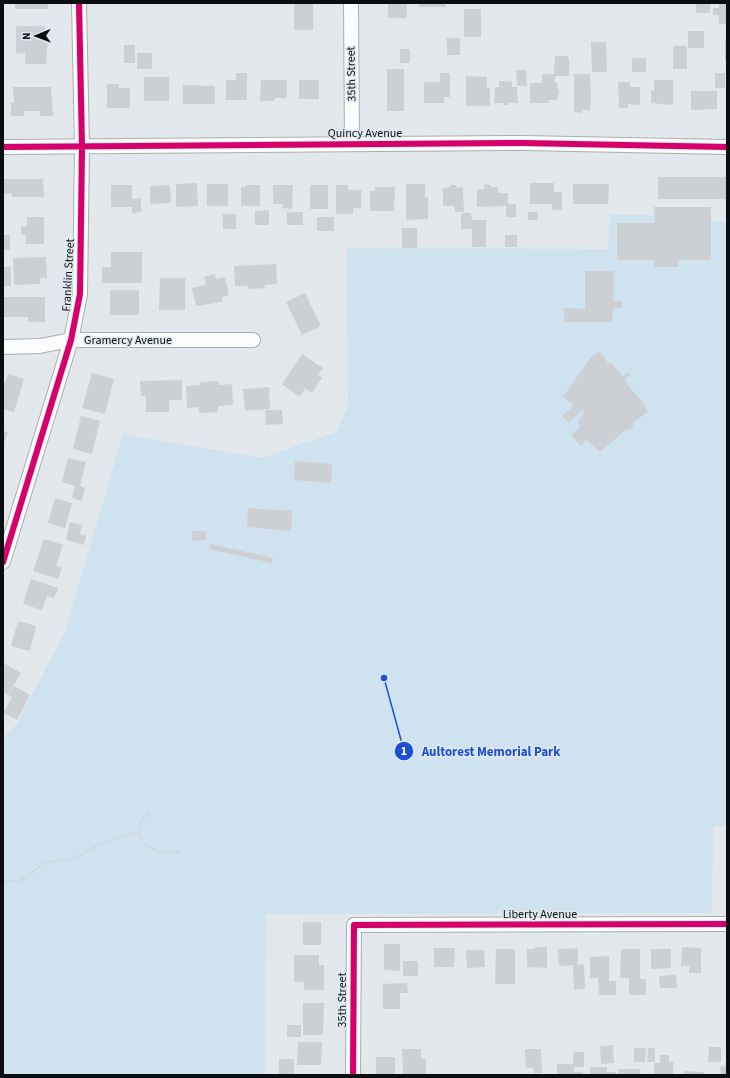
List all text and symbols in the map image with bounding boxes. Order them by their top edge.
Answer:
north arrow [16,16,56,56]
text: N [19,32,34,40]
street label: 35th Street [343,46,360,102]
street label: Quincy Avenue [328,125,402,142]
street label: Franklin Street [58,238,79,312]
street label: Gramercy Avenue [84,332,172,349]
callout: Aultorest Memorial Park [394,739,569,764]
text: 1 [401,743,407,760]
text: Aultorest Memorial Park [421,743,561,761]
street label: Liberty Avenue [503,906,577,923]
street label: 35th Street [334,973,351,1027]

